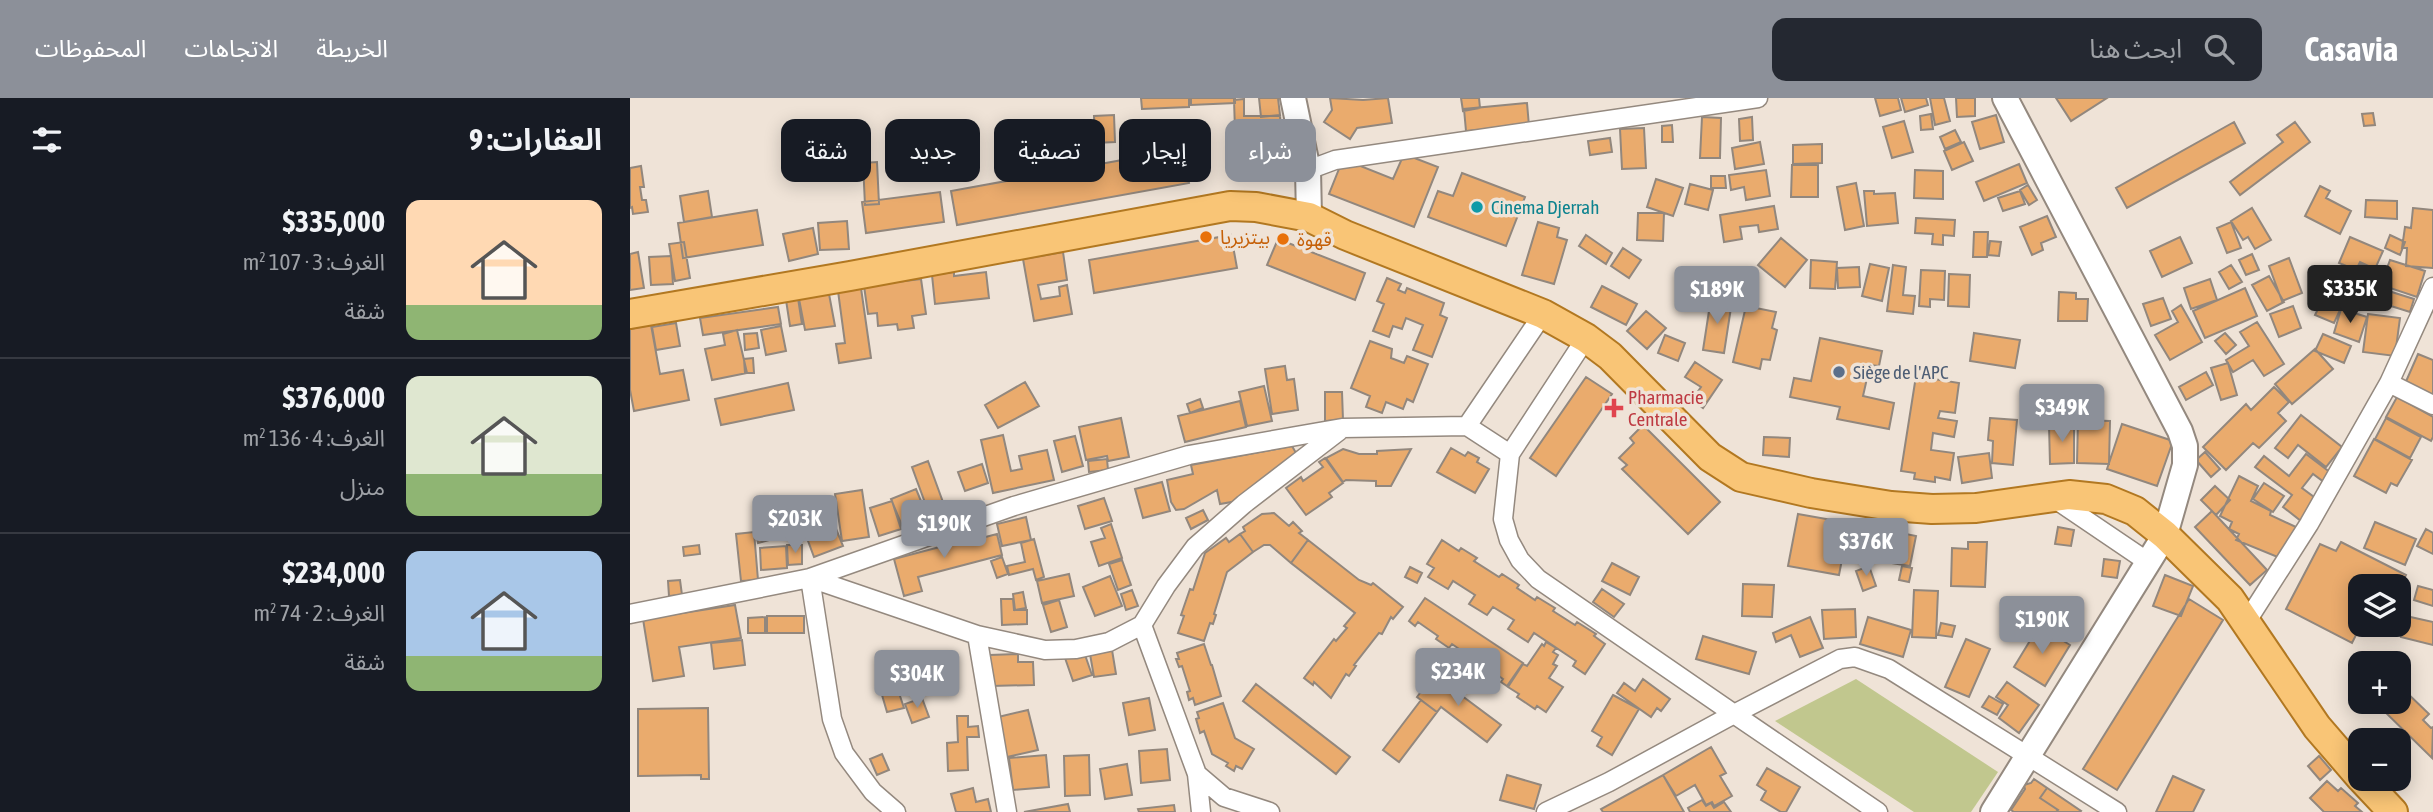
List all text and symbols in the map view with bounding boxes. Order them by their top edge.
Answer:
search box [1772,18,2262,81]
icon: search [2200,30,2238,68]
text: Casavia [2304,30,2398,68]
text: ابحث هنا [2089,34,2182,64]
text: المحفوظات [35,35,146,62]
text: الاتجاهات [184,35,278,62]
text: الخريطة [316,35,388,62]
chip: شقة [781,119,871,182]
chip: جديد [885,119,980,182]
chip: تصفية [994,119,1105,182]
chip: إيجار [1119,119,1211,182]
chip: شراء [1225,119,1316,182]
icon: filters [28,121,66,159]
text: العقارات: 9 [469,122,602,156]
place label: Cinema Djerrah [1491,196,1599,218]
marker: Cinema Djerrah [1469,199,1485,215]
text: $335,000 [282,204,385,238]
place label: بيتزيريا [1220,226,1270,249]
icon: home [462,228,546,312]
place label: قهوة [1297,228,1332,251]
marker: بيتزيريا [1198,229,1214,245]
marker: قهوة [1275,231,1291,247]
text: الغرف: 3 · 107 m² [243,249,385,275]
pin: $189K [1668,266,1766,326]
pin: $335K [2301,266,2399,325]
text: $335K [2323,275,2377,301]
text: $189K [1690,276,1744,302]
text: شقة [344,298,385,324]
place label: Siège de l'APC [1853,361,1949,383]
marker: Siège de l'APC [1831,364,1847,380]
text: $376,000 [282,380,385,414]
pin: $349K [2013,384,2111,444]
place label: Pharmacie Centrale [1628,386,1704,430]
text: $349K [2035,394,2089,420]
marker: Pharmacie Centrale [1606,400,1622,416]
icon: home [462,404,546,488]
text: الغرف: 4 · 136 m² [243,425,385,451]
text: منزل [340,474,385,500]
pin: $203K [746,496,844,555]
pin: $190K [895,500,993,560]
text: $203K [768,505,822,531]
text: $190K [917,510,971,536]
pin: $376K [1817,518,1915,578]
text: $376K [1839,528,1893,554]
text: $234,000 [282,555,385,589]
map controls [2348,574,2411,791]
button: layers [2348,574,2411,637]
icon: home [462,579,546,663]
pin: $190K [1993,596,2091,656]
text: الغرف: 2 · 74 m² [253,600,385,626]
text: $190K [2015,606,2069,632]
pin: $234K [1409,648,1507,708]
text: شقة [344,649,385,675]
pin: $304K [868,650,966,710]
button: + [2348,651,2411,714]
text: $234K [1431,658,1485,684]
text: $304K [890,660,944,686]
button: − [2348,728,2411,791]

